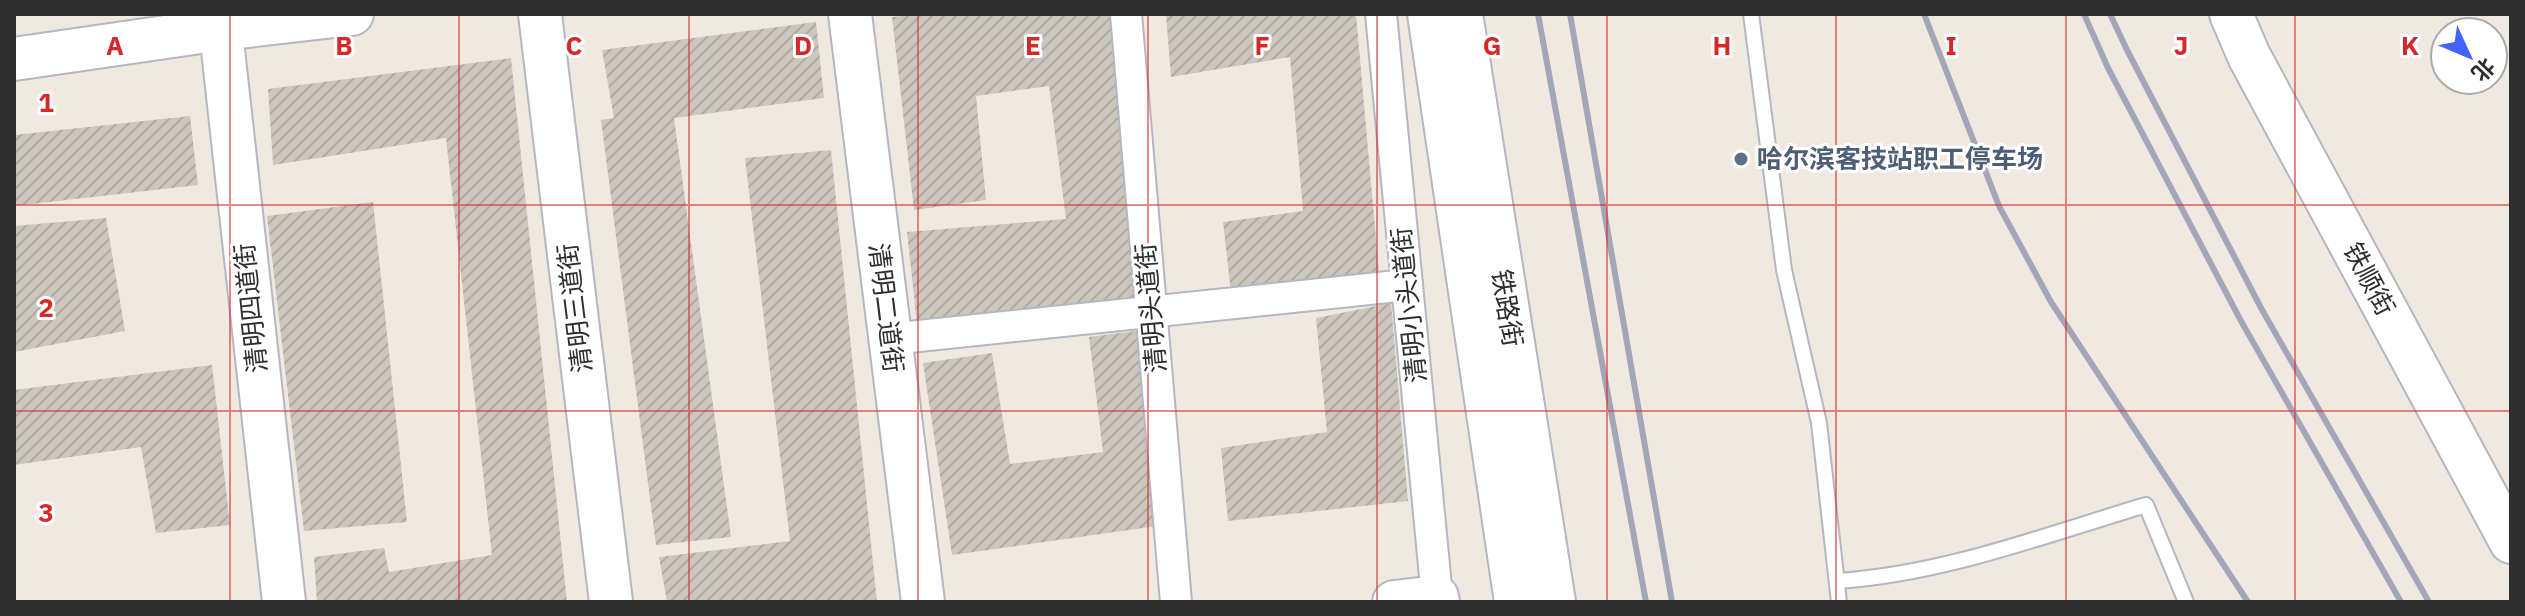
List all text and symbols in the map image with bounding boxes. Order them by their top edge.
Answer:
north arrow [2429,16,2509,96]
text: A [106,28,124,62]
text: B [335,28,353,62]
text: C [566,28,583,62]
text: D [794,28,812,62]
text: E [1025,28,1041,62]
text: F [1254,28,1270,62]
text: G [1483,28,1501,62]
text: H [1713,28,1731,62]
text: I [1945,28,1957,62]
text: J [2174,28,2188,62]
text: K [2401,28,2419,62]
text: 北 [2466,52,2502,88]
text: 1 [38,85,54,119]
place label: 哈尔滨客技站职工停车场 [1757,141,2043,175]
marker: 哈尔滨客技站职工停车场 [1732,150,1750,168]
street label: 清明小头道街 [1383,226,1433,384]
street label: 铁顺街 [2337,236,2403,321]
street label: 清明二道街 [862,241,912,374]
street label: 清明四道街 [226,242,274,375]
street label: 清明三道街 [549,242,599,375]
street label: 清明头道街 [1127,242,1173,374]
street label: 铁路街 [1485,267,1531,349]
text: 2 [38,290,54,324]
text: 3 [38,495,54,529]

